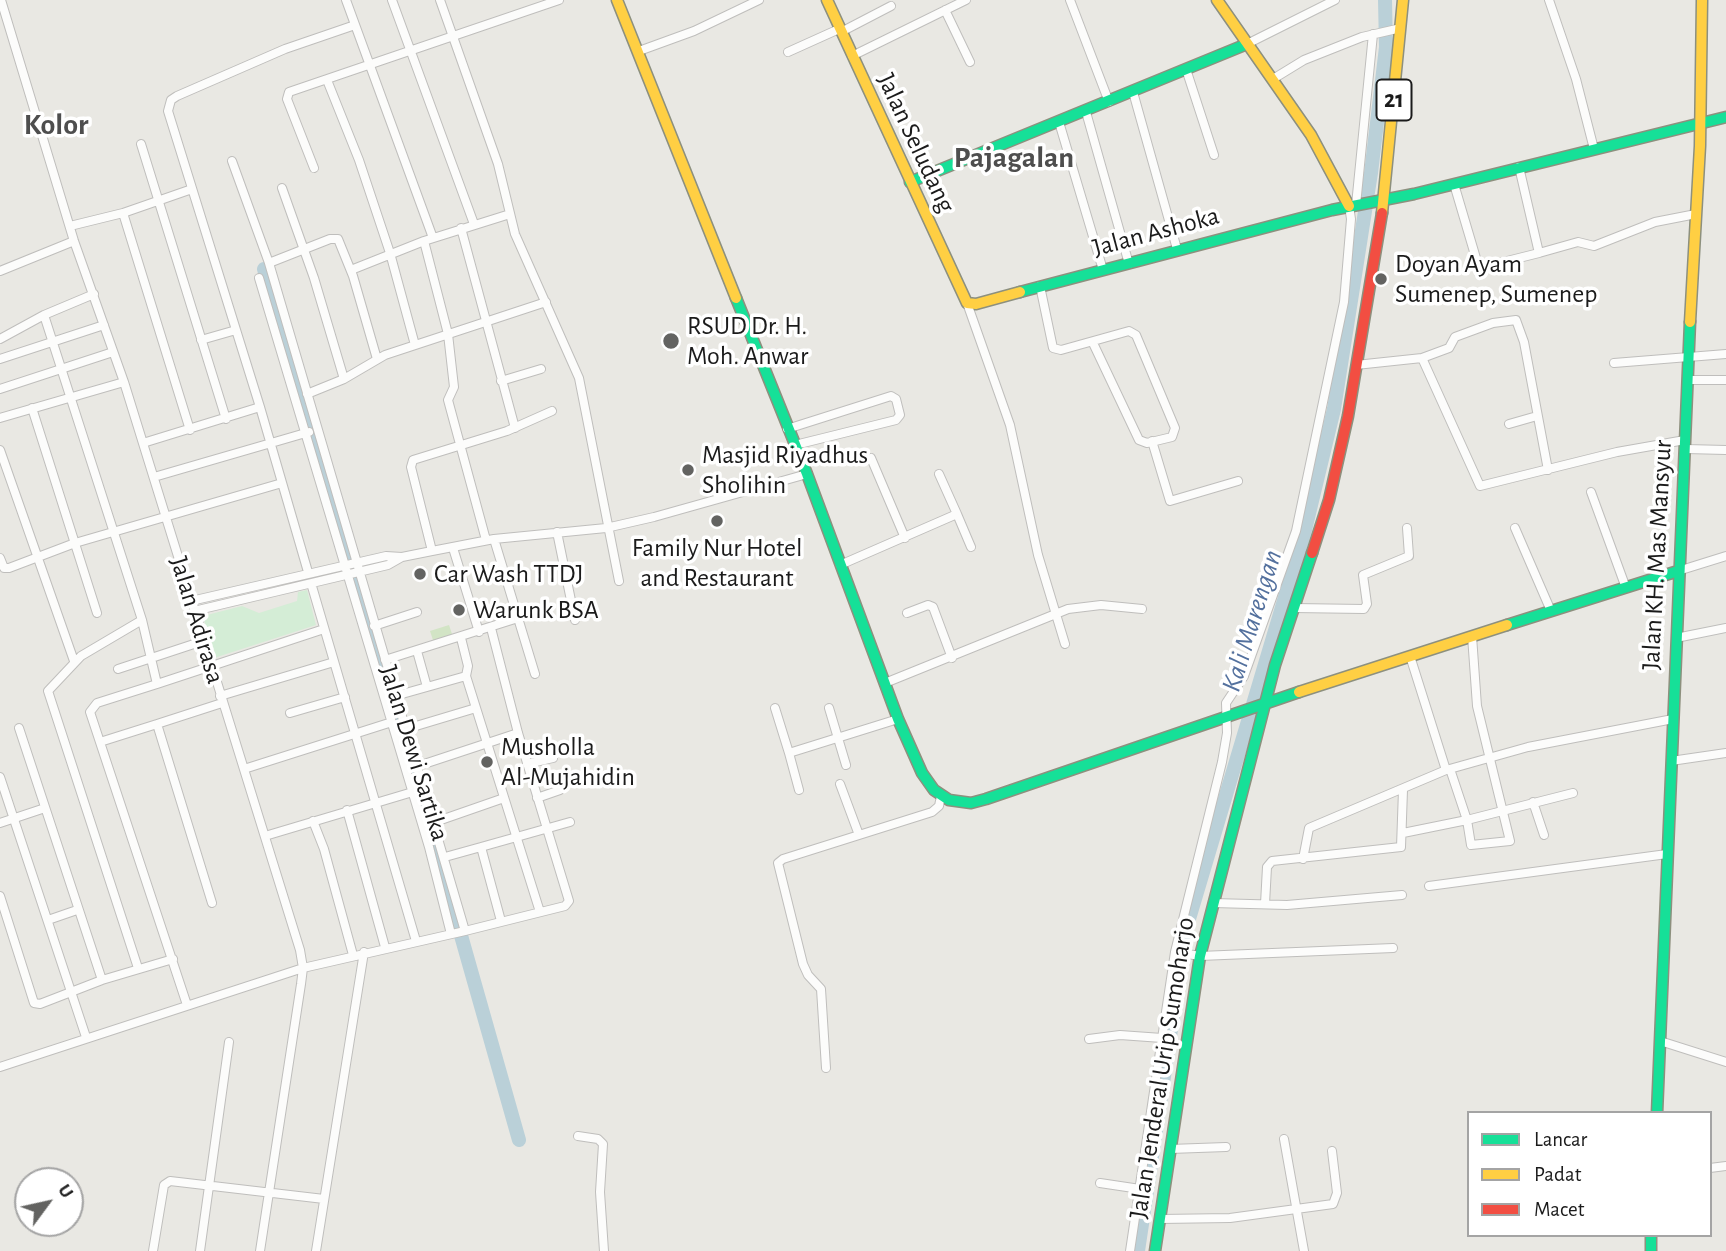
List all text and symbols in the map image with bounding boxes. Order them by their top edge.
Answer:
street label: Jalan Seludang [870,68,962,218]
road number: 21 [1376,80,1412,120]
district label: Kolor [24,107,88,143]
district label: Pajagalan [954,140,1074,176]
street label: Jalan Ashoka [1089,200,1223,264]
place label: Doyan Ayam Sumenep, Sumenep [1395,248,1597,310]
marker: Doyan Ayam Sumenep, Sumenep [1373,271,1389,287]
place label: RSUD Dr. H. Moh. Anwar [687,310,808,372]
marker: RSUD Dr. H. Moh. Anwar [661,331,681,351]
place label: Masjid Riyadhus Sholihin [702,439,868,500]
street label: Jalan KH. Mas Mansyur [1635,439,1679,671]
marker: Masjid Riyadhus Sholihin [680,462,696,478]
marker: Family Nur Hotel and Restaurant [709,513,725,529]
place label: Family Nur Hotel and Restaurant [632,532,802,594]
water label: Kali Marengan [1215,546,1289,696]
street label: Jalan Adirasa [163,553,231,687]
place label: Car Wash TTDJ [434,558,584,590]
marker: Car Wash TTDJ [412,566,428,582]
place label: Warunk BSA [473,594,599,626]
marker: Warunk BSA [451,602,467,618]
street label: Jalan Dewi Sartika [372,661,456,845]
place label: Musholla Al-Mujahidin [501,731,635,792]
marker: Musholla Al-Mujahidin [479,754,495,770]
street label: Jalan Jenderal Urip Sumoharjo [1123,915,1201,1221]
legend [1467,1111,1712,1237]
text: Lancar [1534,1129,1587,1150]
text: Padat [1534,1164,1581,1185]
north arrow [14,1167,84,1237]
text: U [54,1181,77,1202]
text: Macet [1534,1199,1585,1220]

